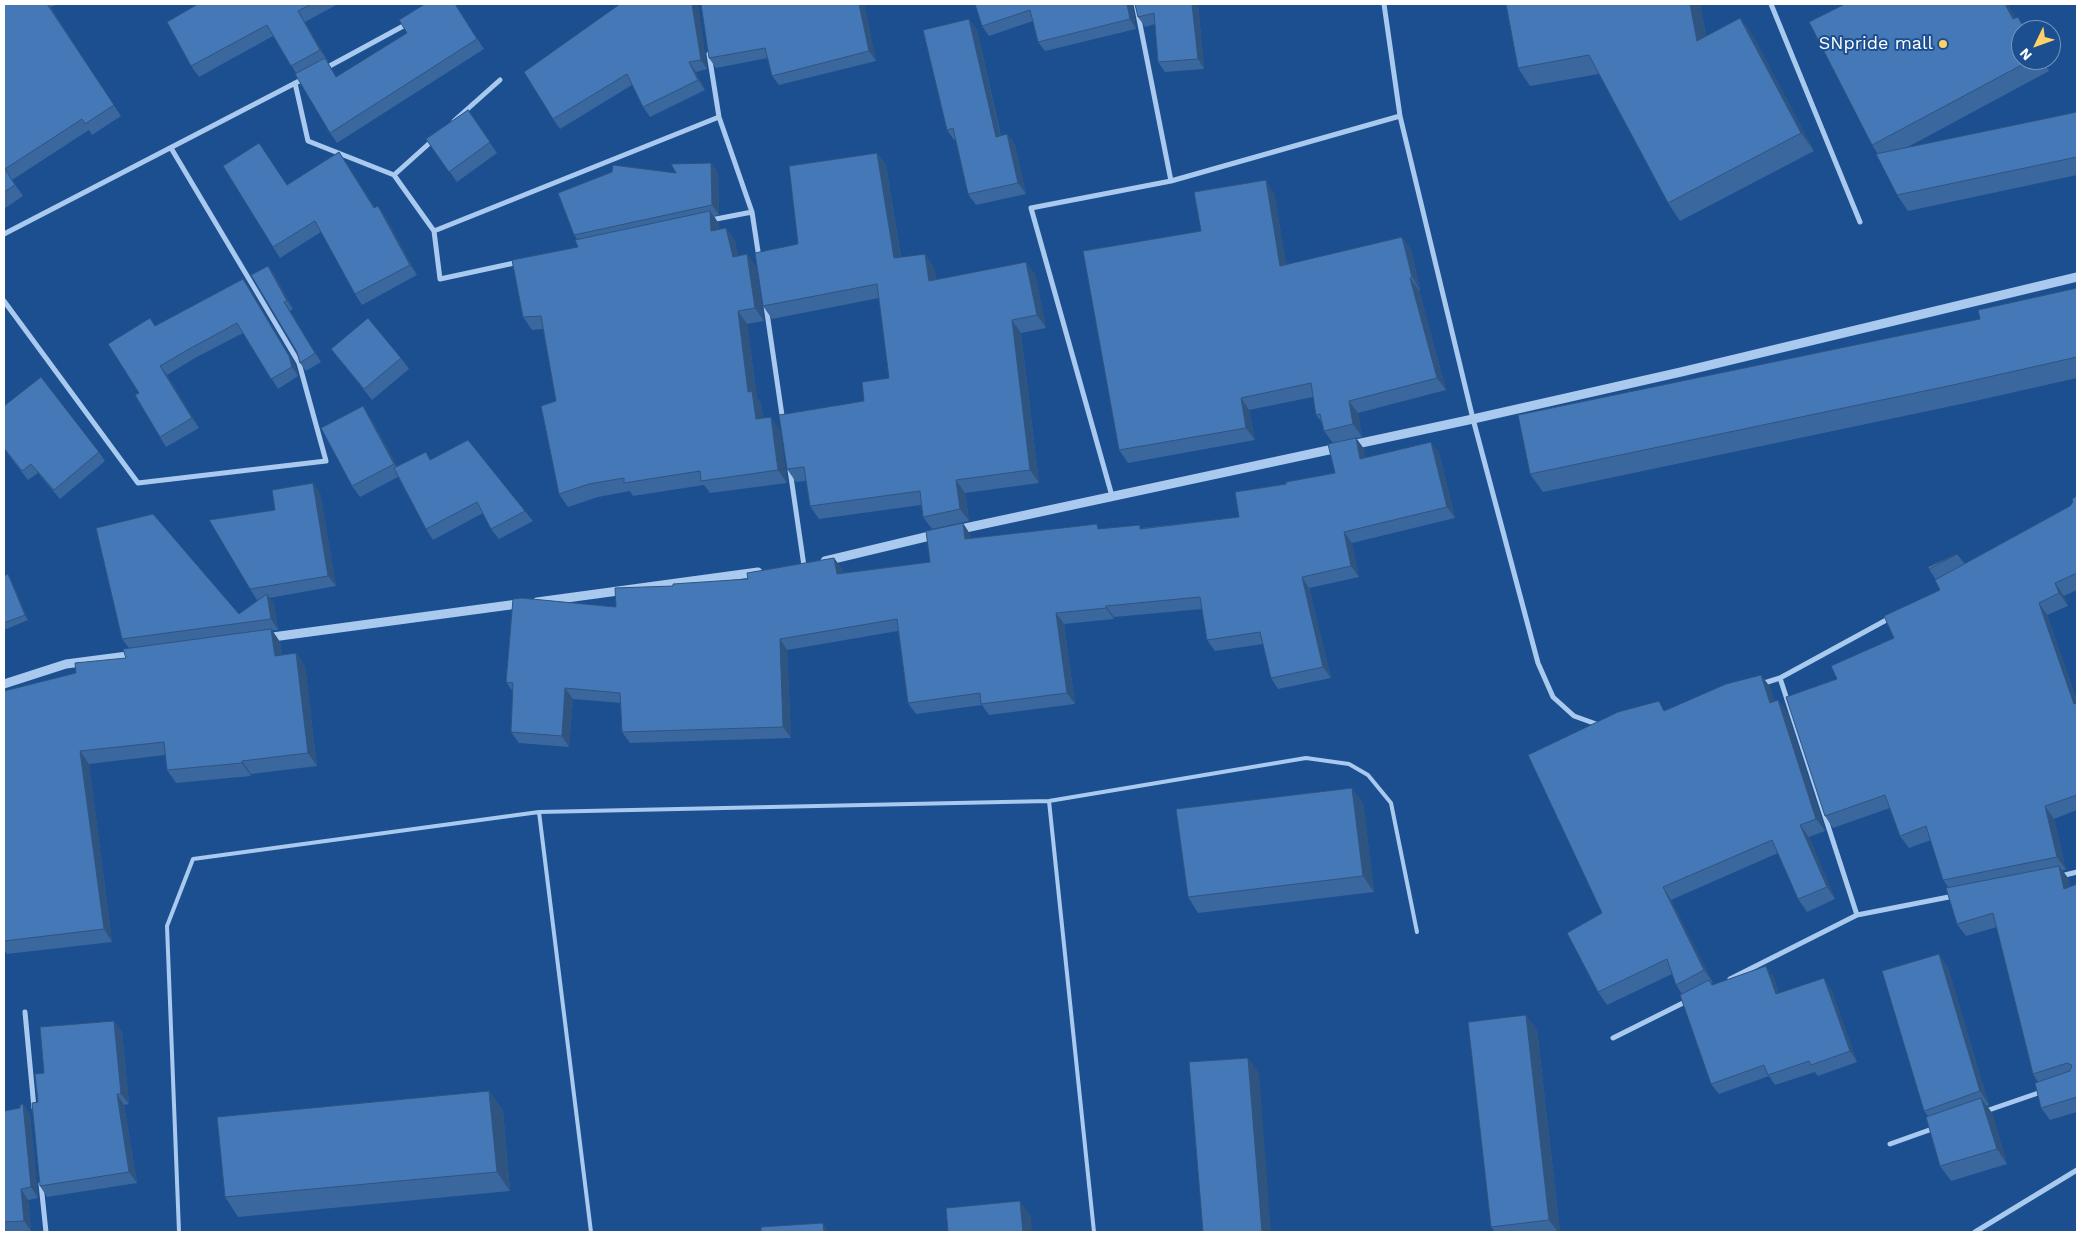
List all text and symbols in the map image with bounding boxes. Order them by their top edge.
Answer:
north arrow [2011,20,2061,70]
place label: SNpride mall [1819,33,1933,55]
marker: SNpride mall [1937,38,1949,50]
text: N [2016,45,2035,64]

